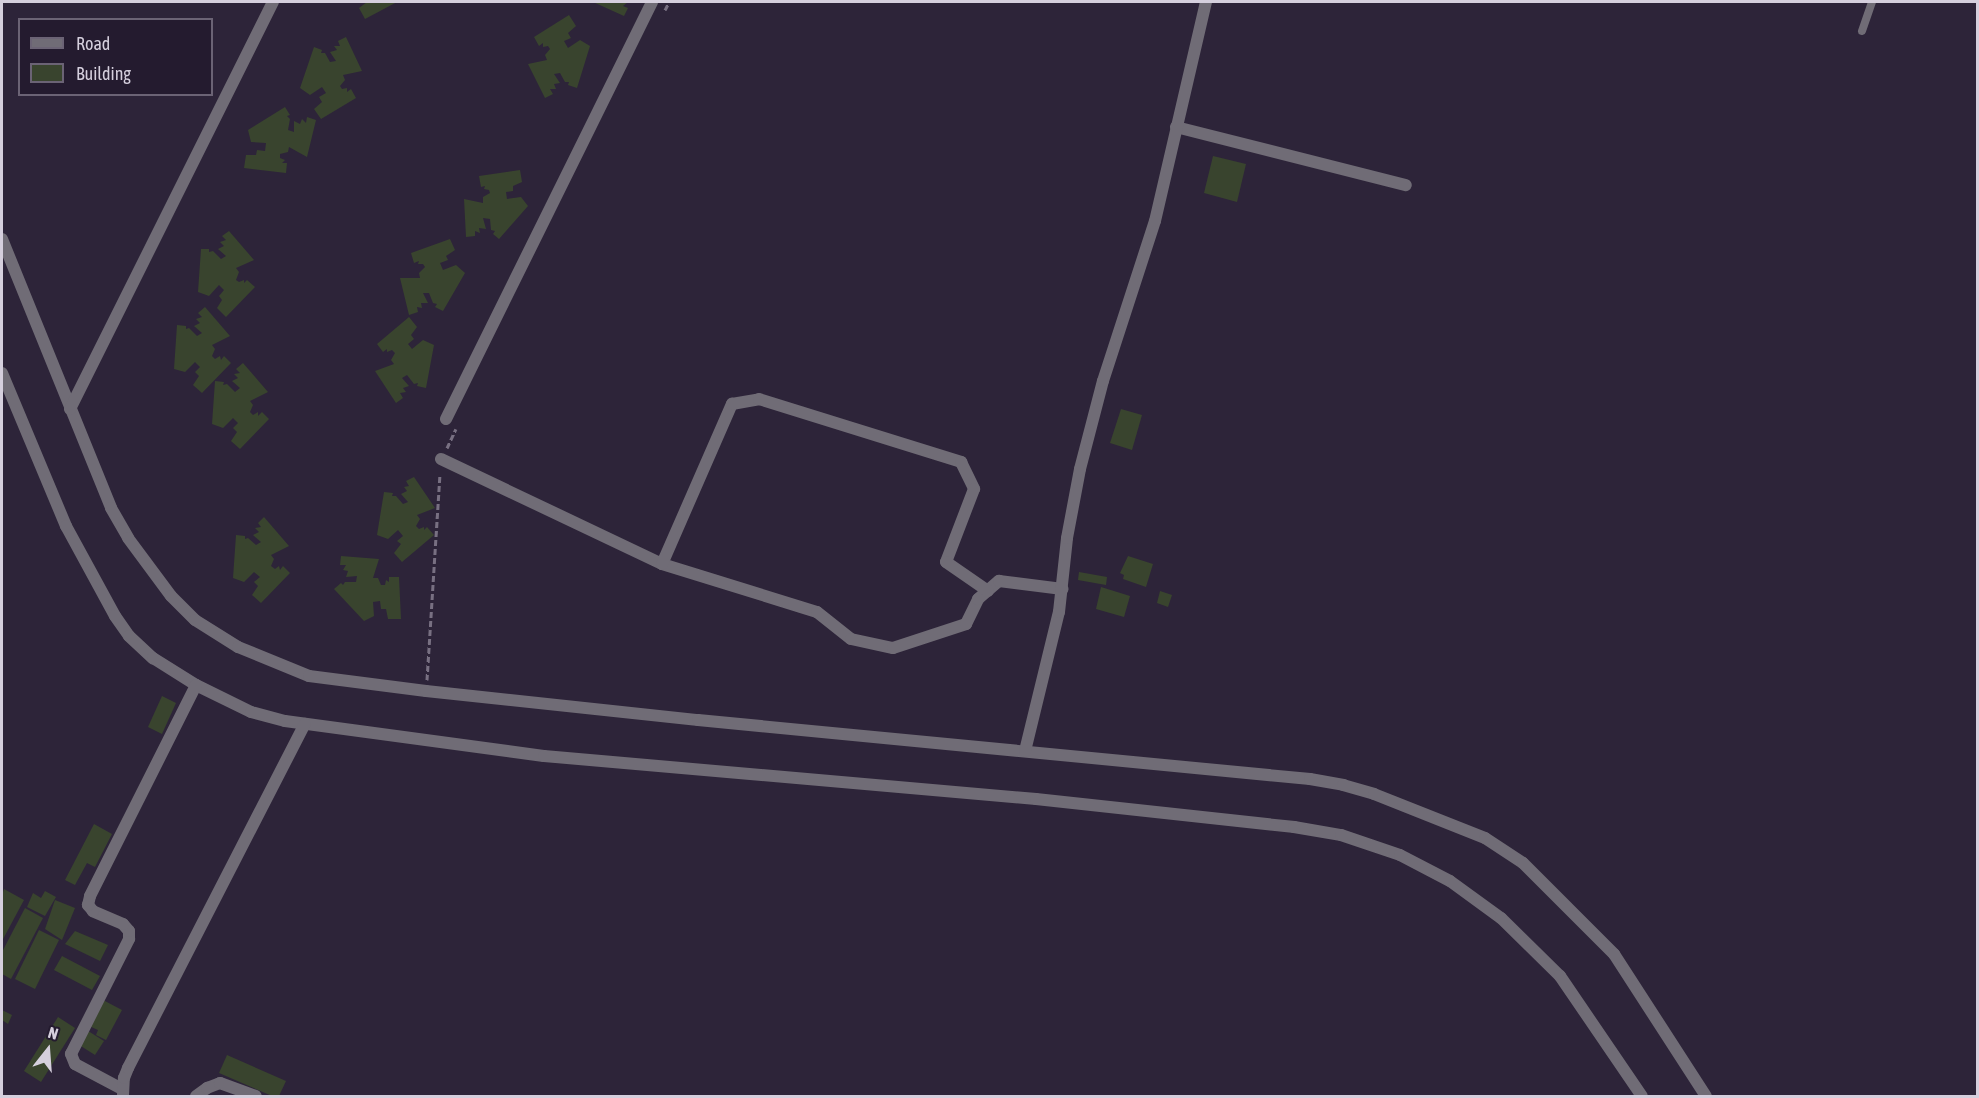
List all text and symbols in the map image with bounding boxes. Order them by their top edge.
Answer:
legend [18,18,213,96]
text: Road [76,33,110,54]
text: Building [76,63,131,84]
north arrow [18,1020,78,1080]
text: N [46,1023,60,1043]

